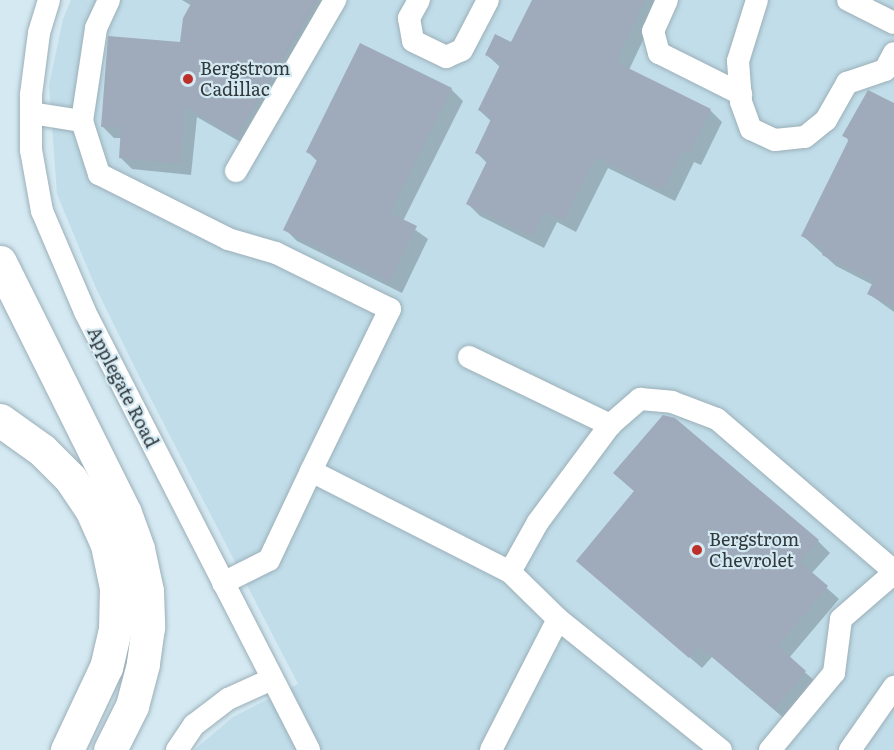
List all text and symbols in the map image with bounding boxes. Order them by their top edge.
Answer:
place label: Bergstrom Cadillac [200,58,290,100]
marker: Bergstrom Cadillac [181,72,195,86]
street label: Applegate Road [83,323,163,451]
place label: Bergstrom Chevrolet [709,529,799,572]
marker: Bergstrom Chevrolet [690,543,704,557]

